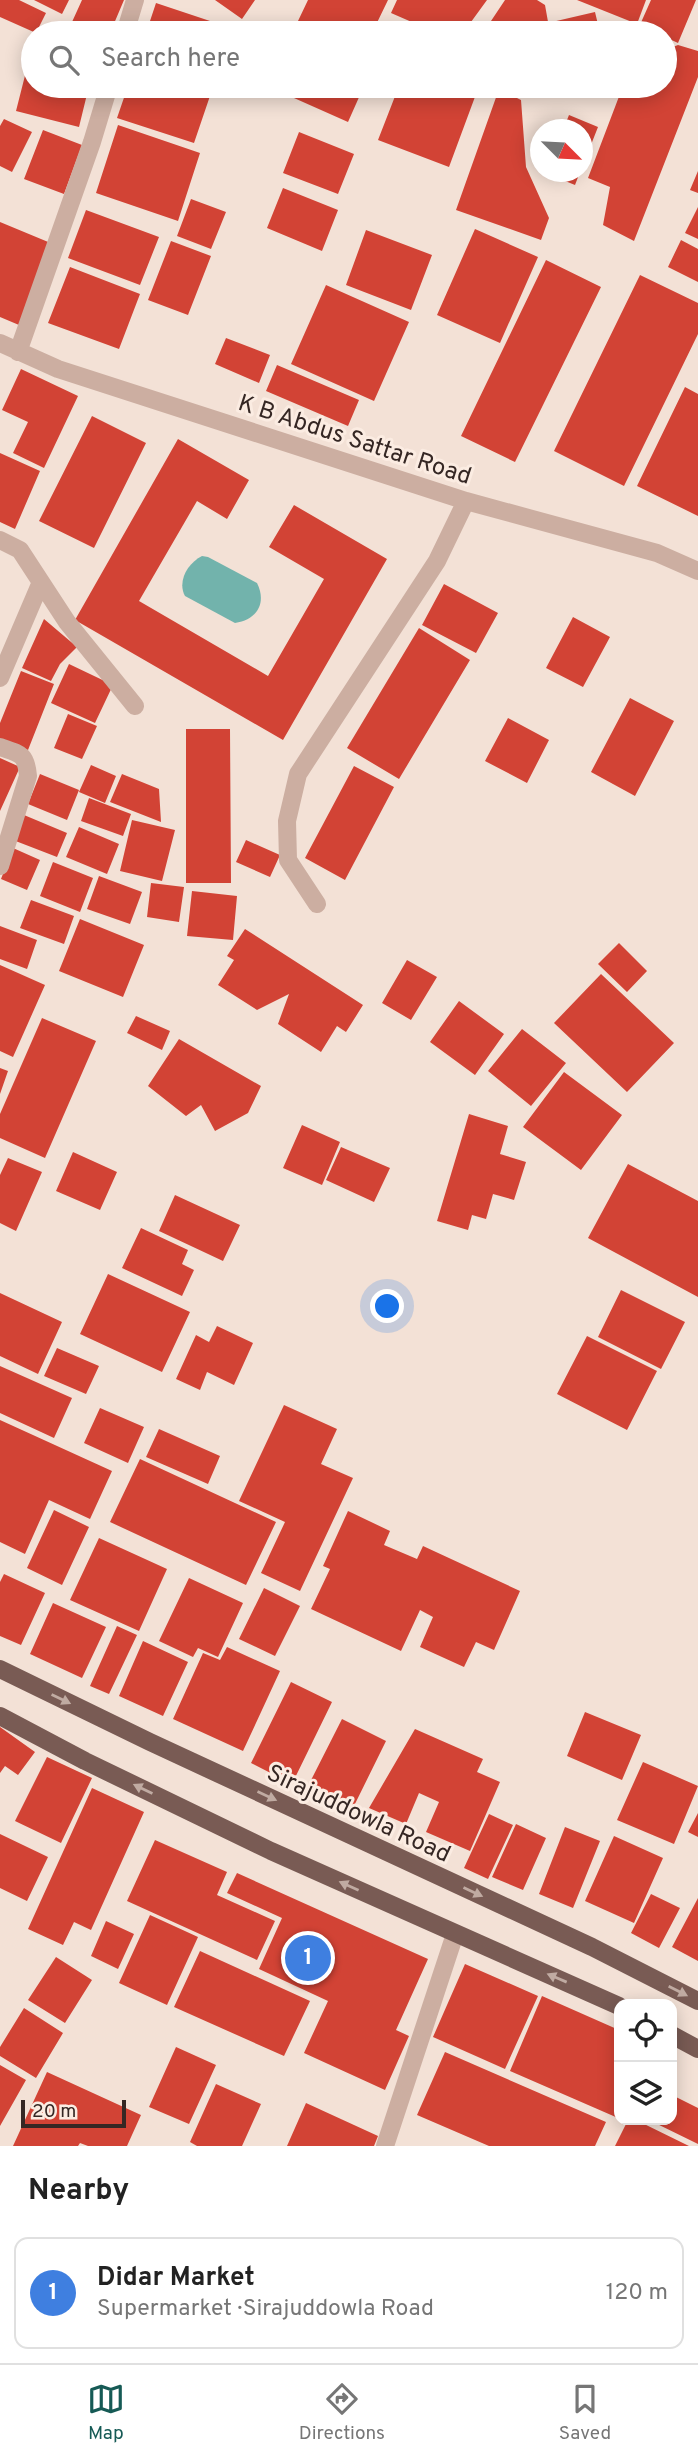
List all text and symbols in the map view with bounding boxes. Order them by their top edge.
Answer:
search box [21,21,677,98]
icon: search [45,41,83,79]
text: Search here [101,43,240,76]
north arrow [530,119,593,182]
street label: K B Abdus Sattar Road [234,389,475,493]
your location [370,1289,404,1323]
one-way arrow [51,1693,71,1704]
street label: Sirajuddowla Road [261,1759,455,1871]
one-way arrow [133,1783,153,1795]
one-way arrow [257,1791,277,1802]
one-way arrow [339,1880,359,1892]
one-way arrow [463,1887,483,1898]
pin: 1 [285,1932,331,1984]
one-way arrow [547,1972,567,1984]
one-way arrow [668,1985,688,1996]
map controls [614,1999,677,2125]
button: locate [614,1999,677,2062]
button: layers [614,2062,677,2125]
scale bar [21,2097,126,2129]
text: 20 m [32,2100,76,2124]
text: Nearby [28,2173,129,2210]
text: Didar Market [97,2262,255,2295]
text: 1 [48,2279,58,2308]
text: 120 m [606,2279,668,2308]
text: Supermarket · Sirajuddowla Road [97,2295,434,2324]
tab: Map [87,2380,125,2446]
tab: Directions [299,2380,385,2446]
tab: Saved [559,2380,611,2446]

